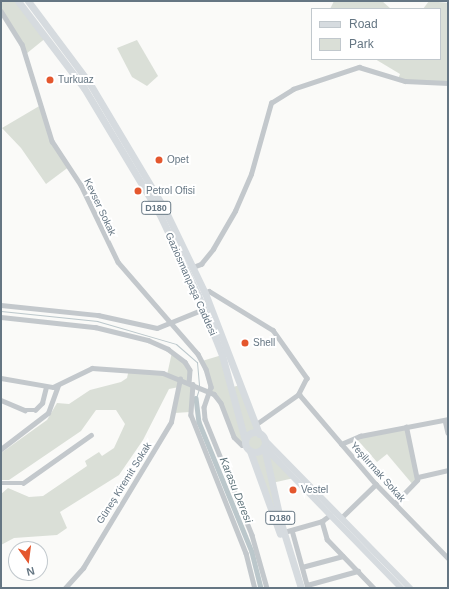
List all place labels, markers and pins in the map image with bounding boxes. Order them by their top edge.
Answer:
place label: Turkuaz [58,74,94,86]
marker: Turkuaz [45,75,55,85]
place label: Opet [167,154,189,166]
marker: Opet [154,155,164,165]
place label: Petrol Ofisi [146,185,195,197]
marker: Petrol Ofisi [133,186,143,196]
place label: Shell [253,337,275,349]
marker: Shell [240,338,250,348]
place label: Vestel [301,484,328,496]
marker: Vestel [288,485,298,495]

